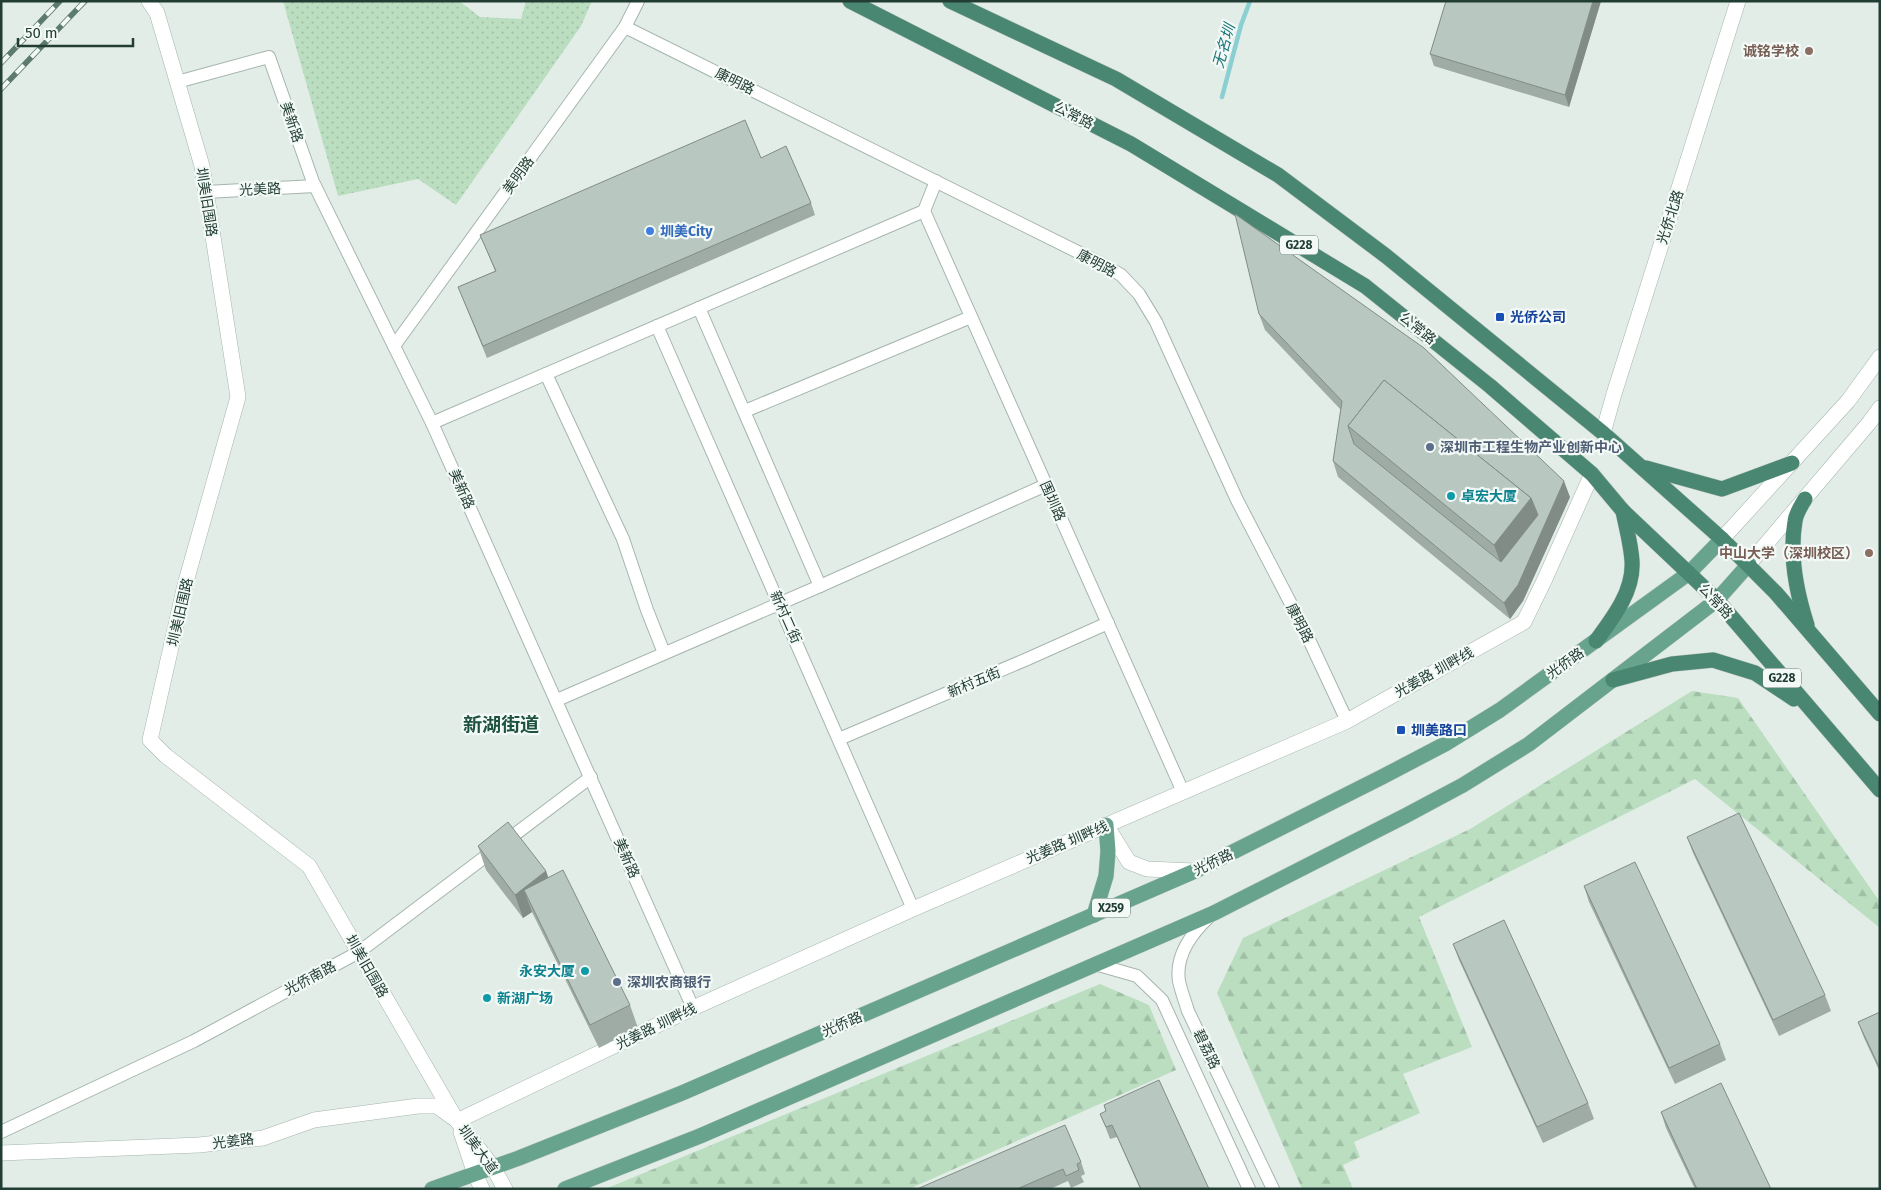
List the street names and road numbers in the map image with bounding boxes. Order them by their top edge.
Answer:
street label: 康明路 [712,65,757,98]
street label: 公常路 [1051,98,1096,133]
street label: 美新路 [277,100,306,145]
street label: 美明路 [499,153,538,197]
street label: 圳美旧围路 [193,166,220,238]
street label: 光美路 [239,180,281,199]
street label: 光侨北路 [1654,188,1687,246]
road number: G228 [1280,236,1318,254]
street label: 康明路 [1074,246,1119,281]
street label: 公常路 [1396,309,1439,348]
street label: 美新路 [445,467,478,512]
street label: 围圳路 [1036,479,1069,524]
street label: 圳美旧围路 [164,576,197,648]
street label: 公常路 [1695,580,1736,622]
street label: 新村二街 [766,588,805,646]
street label: 康明路 [1282,601,1317,646]
street label: 光姜路 圳畔线 [1392,644,1477,701]
street label: 光侨路 [1543,644,1587,682]
street label: 新村五街 [945,664,1003,701]
road number: G228 [1763,668,1801,688]
street label: 光姜路 圳畔线 [1024,817,1111,867]
street label: 美新路 [610,836,643,881]
street label: 光侨路 [1191,846,1236,879]
road number: X259 [1092,898,1130,918]
street label: 圳美旧围路 [342,932,391,1001]
street label: 光侨南路 [282,958,339,999]
street label: 光姜路 圳畔线 [613,1000,699,1053]
street label: 光侨路 [820,1008,865,1040]
street label: 碧荔路 [1190,1027,1223,1072]
street label: 圳美大道 [454,1122,501,1177]
street label: 光姜路 [211,1131,255,1152]

